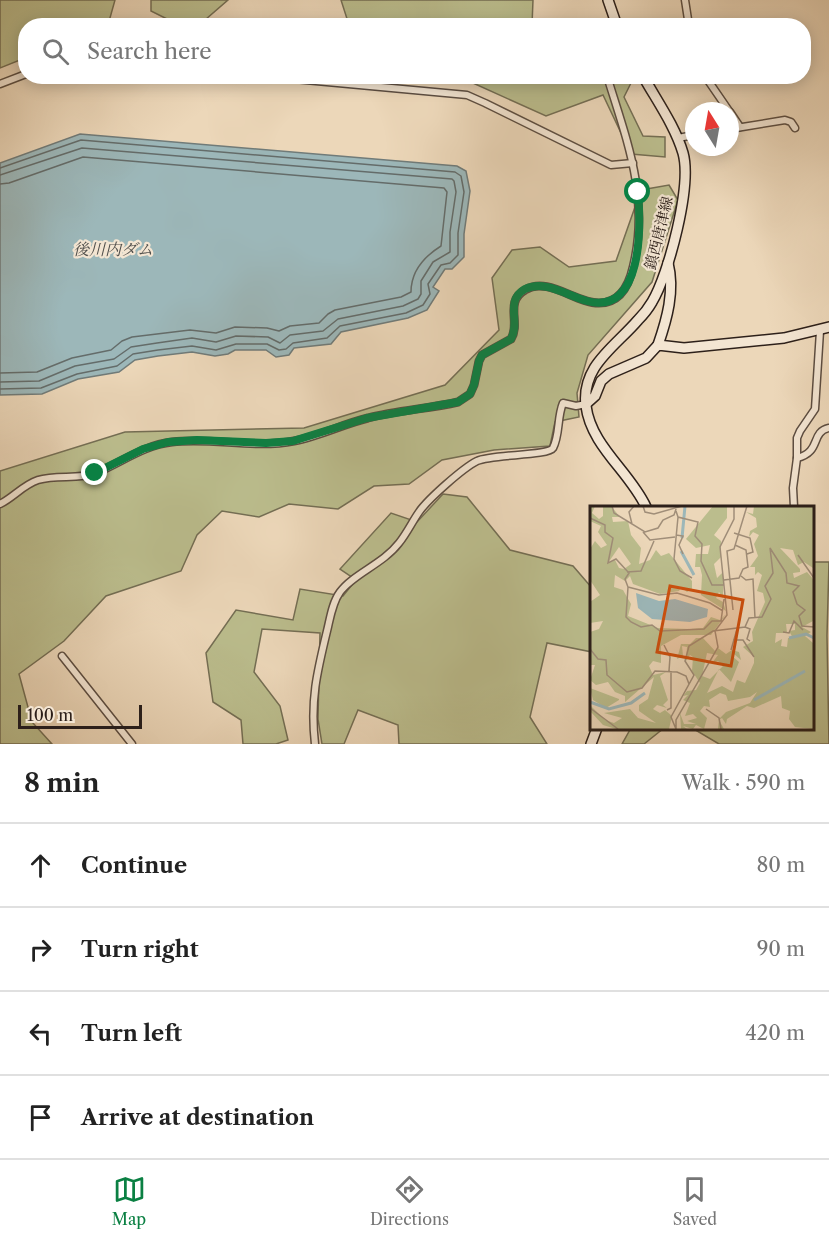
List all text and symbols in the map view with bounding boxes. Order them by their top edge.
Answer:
search box [18,18,811,84]
icon: search [39,35,72,68]
text: Search here [87,38,212,65]
north arrow [685,102,739,156]
route start [624,178,650,204]
street label: 鎮西唐津線 [640,194,677,272]
water label: 後川内ダム [73,239,153,259]
route end [81,459,107,485]
inset map [590,506,814,729]
scale bar [18,702,142,730]
text: 100 m [27,705,73,725]
text: 8 min [24,767,100,799]
text: Walk · 590 m [682,771,805,795]
icon: ahead [24,849,57,882]
text: Continue [81,852,187,879]
text: 80 m [757,853,805,877]
icon: right [24,933,57,966]
text: Turn right [81,936,199,963]
text: 90 m [757,937,805,961]
icon: left [24,1017,57,1050]
text: Turn left [81,1020,182,1047]
text: 420 m [745,1021,805,1045]
icon: arrive [24,1101,57,1134]
text: Arrive at destination [81,1104,314,1131]
tab: Map [112,1173,146,1229]
tab: Directions [370,1173,449,1229]
tab: Saved [673,1173,717,1229]

